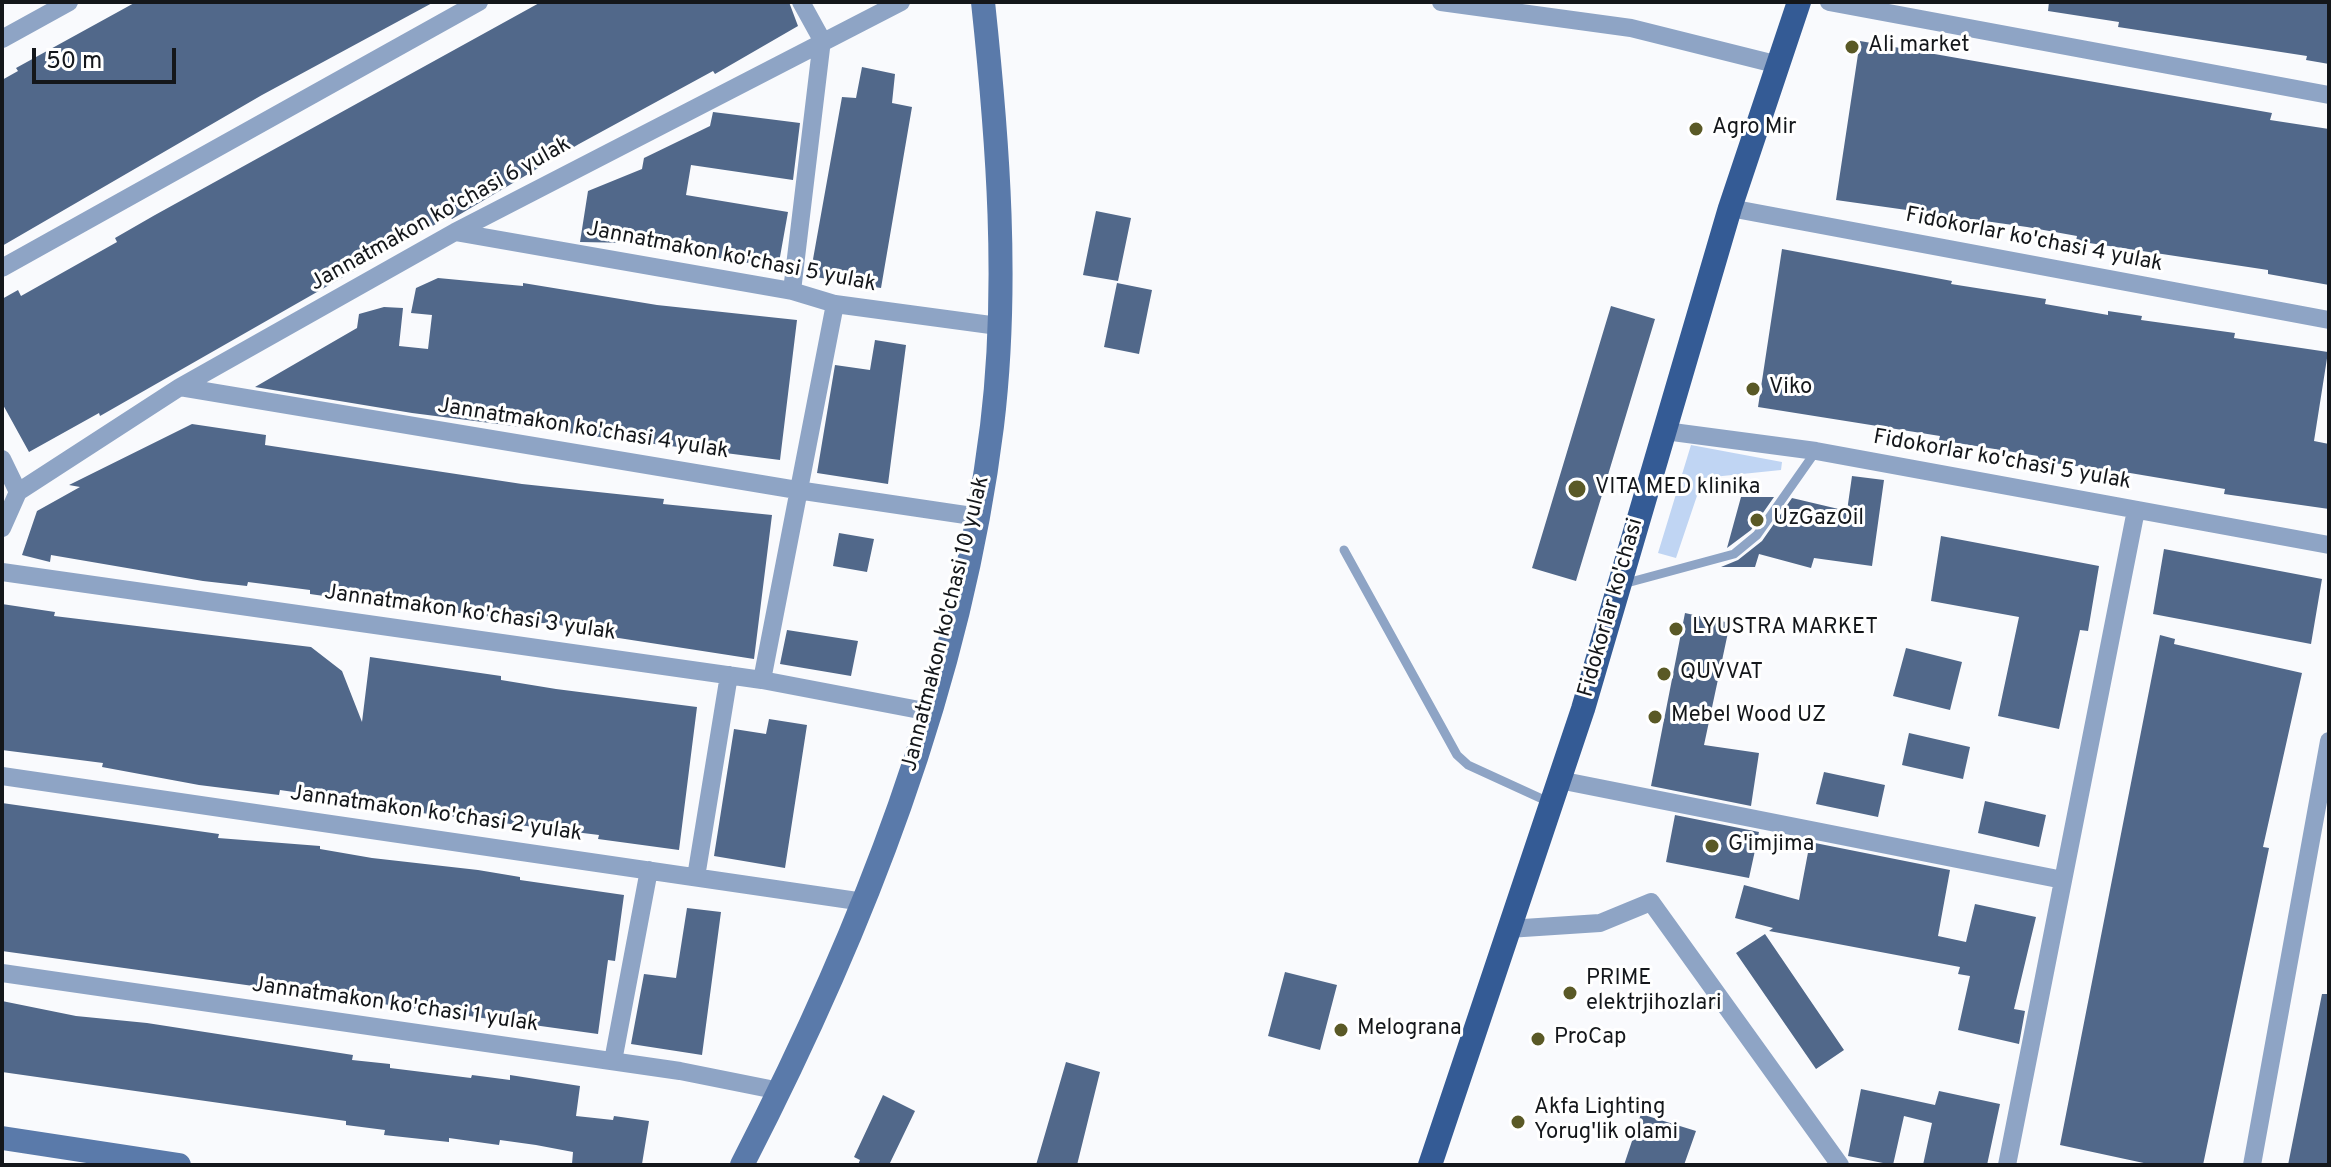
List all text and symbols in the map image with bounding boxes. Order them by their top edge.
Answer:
scale bar [36,32,180,82]
place label: Ali market [1868,34,1969,60]
marker: Ali market [1843,38,1861,56]
text: 50 m [46,47,102,77]
place label: Agro Mir [1712,116,1797,142]
marker: Agro Mir [1687,120,1705,138]
street label: Jannatmakon ko'chasi 6 yulak [306,132,576,298]
street label: Fidokorlar ko'chasi 4 yulak [1903,203,2165,279]
street label: Jannatmakon ko'chasi 5 yulak [584,217,878,299]
place label: Viko [1769,376,1812,402]
marker: Viko [1744,380,1762,398]
street label: Jannatmakon ko'chasi 4 yulak [435,394,731,466]
street label: Fidokorlar ko'chasi 5 yulak [1871,425,2133,497]
street label: Jannatmakon ko'chasi 10 yulak [897,474,997,774]
place label: VITA MED klinika [1595,476,1760,502]
marker: VITA MED klinika [1566,478,1588,500]
place label: UzGazOil [1773,507,1864,533]
marker: UzGazOil [1748,511,1766,529]
street label: Fidokorlar ko'chasi [1574,516,1650,700]
street label: Jannatmakon ko'chasi 3 yulak [322,580,618,648]
place label: LYUSTRA MARKET [1692,616,1878,642]
marker: LYUSTRA MARKET [1667,620,1685,638]
place label: QUVVAT [1680,661,1763,687]
marker: QUVVAT [1655,665,1673,683]
place label: Mebel Wood UZ [1671,704,1826,730]
marker: Mebel Wood UZ [1646,708,1664,726]
street label: Jannatmakon ko'chasi 2 yulak [288,781,584,849]
place label: G'imjima [1728,833,1814,859]
marker: G'imjima [1703,837,1721,855]
place label: PRIME elektrjihozlari [1586,967,1721,1018]
street label: Jannatmakon ko'chasi 1 yulak [250,973,540,1039]
marker: PRIME elektrjihozlari [1561,984,1579,1002]
place label: Melograna [1357,1017,1462,1043]
marker: Melograna [1332,1021,1350,1039]
place label: ProCap [1554,1026,1626,1052]
marker: ProCap [1529,1030,1547,1048]
place label: Akfa Lighting Yorug'lik olami [1534,1096,1678,1148]
marker: Akfa Lighting Yorug'lik olami [1509,1113,1527,1131]

